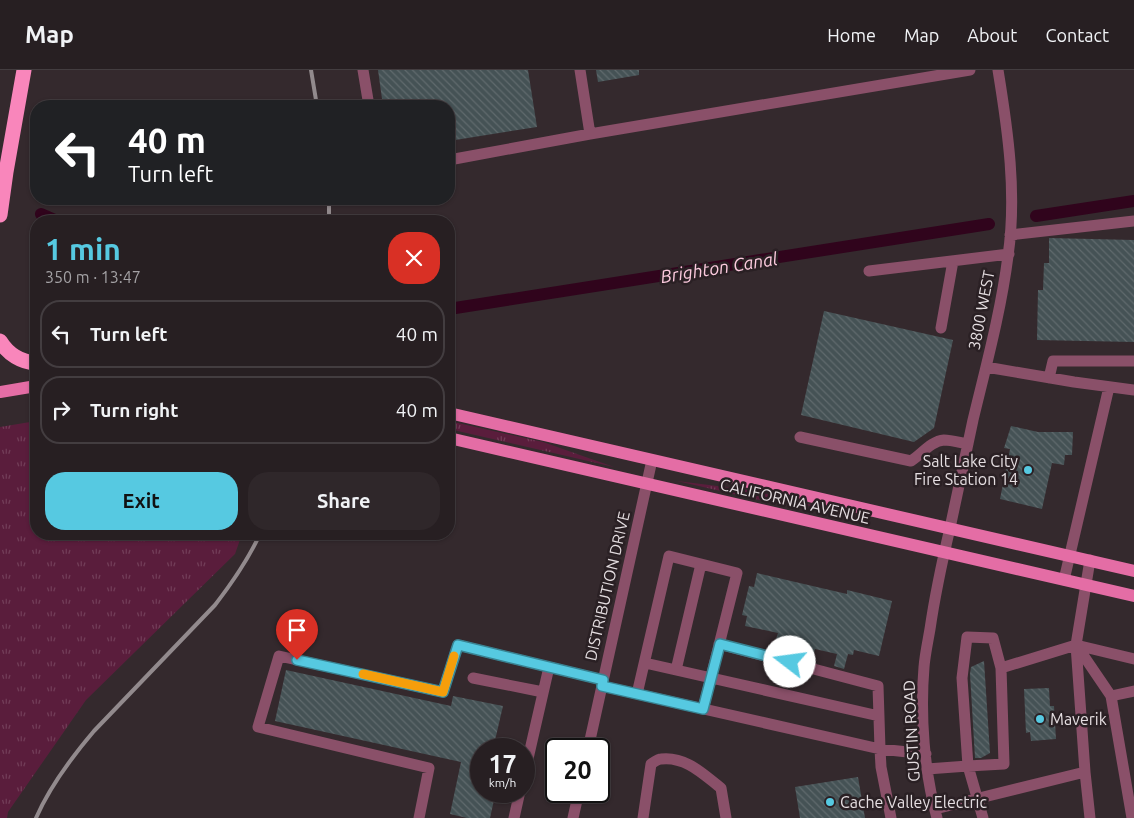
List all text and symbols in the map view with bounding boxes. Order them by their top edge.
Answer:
text: Map [25,21,74,48]
text: Home [827,25,876,45]
text: Map [904,25,939,45]
text: About [967,25,1017,45]
text: Contact [1045,25,1109,45]
icon: left [45,120,110,185]
text: 40 m [128,120,206,160]
text: Turn left [128,161,213,186]
text: 1 min [45,232,121,266]
button: close [388,232,440,284]
water label: Brighton Canal [659,248,779,286]
text: 350 m · 13:47 [45,268,141,286]
street label: 3800 WEST [964,269,998,351]
icon: left [47,320,75,348]
text: Turn left [90,323,168,345]
text: 40 m [396,323,438,345]
icon: right [47,396,75,424]
text: Turn right [90,399,178,421]
text: 40 m [396,399,438,421]
place label: Salt Lake City Fire Station 14 [914,452,1018,488]
marker: Salt Lake City Fire Station 14 [1022,464,1034,476]
button: Exit [45,472,238,530]
button: Share [248,472,440,530]
street label: CALIFORNIA AVENUE [718,475,872,527]
street label: DISTRIBUTION DRIVE [581,510,633,662]
pin [276,609,318,660]
icon: arrive [283,616,311,644]
position arrow [763,635,815,687]
street label: GUSTIN ROAD [899,680,923,782]
place label: Maverik [1050,710,1107,728]
marker: Maverik [1034,713,1046,725]
speed limit sign: 20 [545,738,610,803]
text: 17 [488,750,517,778]
text: km/h [489,776,516,789]
place label: Cache Valley Electric [840,793,988,811]
marker: Cache Valley Electric [824,796,836,808]

